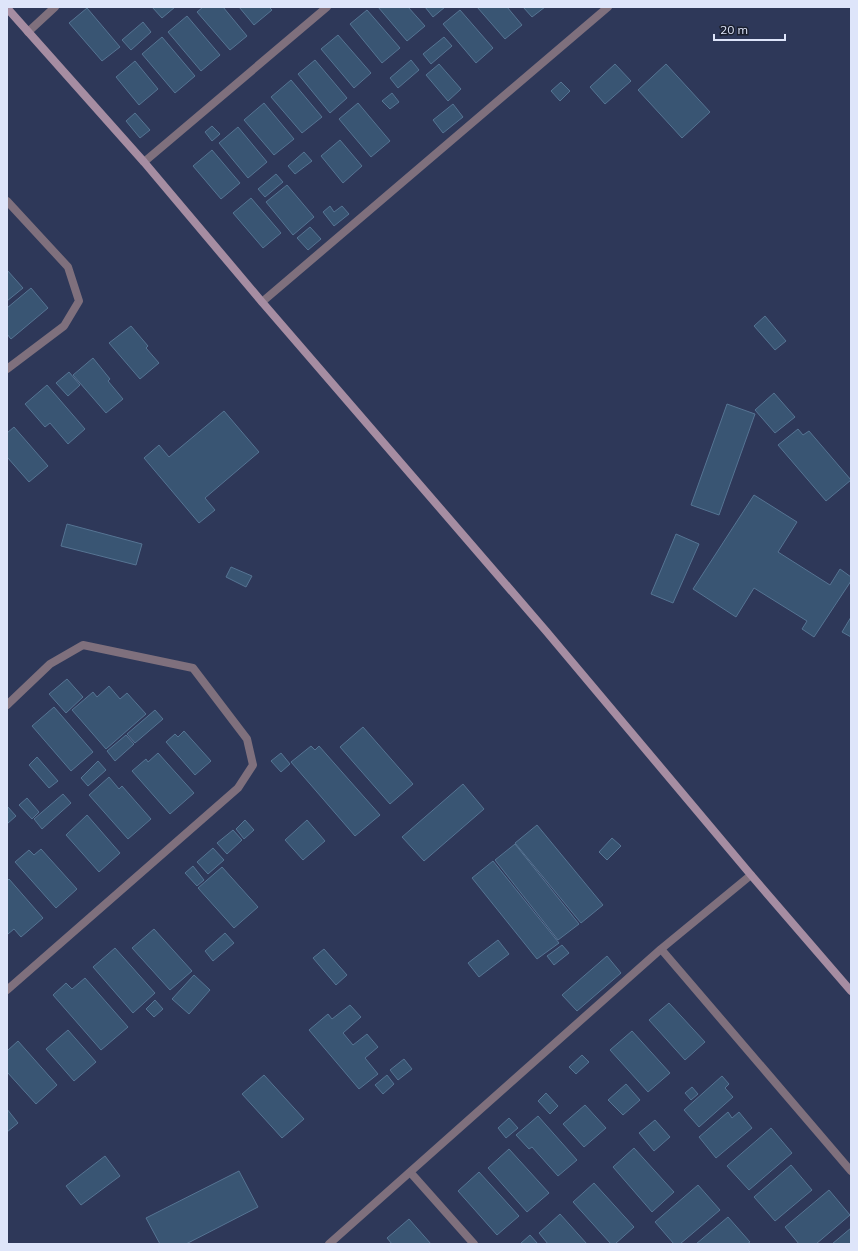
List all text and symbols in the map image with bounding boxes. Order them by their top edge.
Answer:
scale bar [714,16,785,42]
text: 20 m [720,22,748,37]

